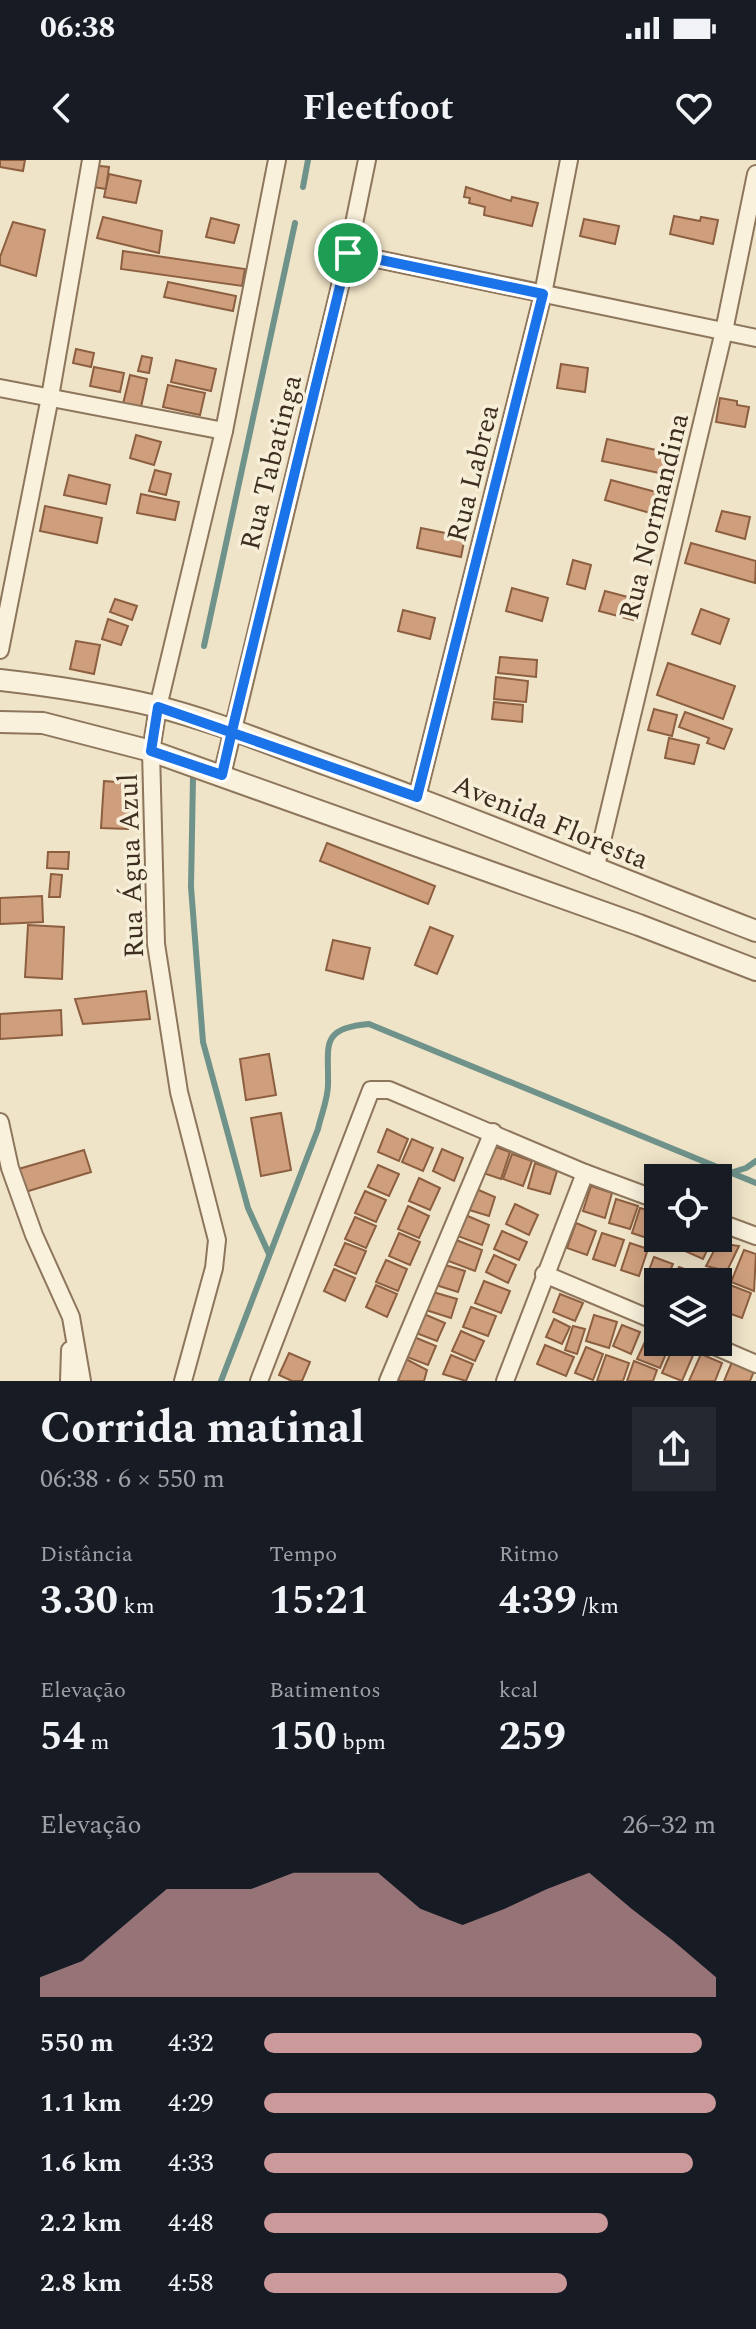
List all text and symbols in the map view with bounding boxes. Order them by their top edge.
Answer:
text: 06:38 [40,5,115,51]
text: Fleetfoot [302,81,454,136]
icon: back [40,86,84,130]
icon: heart [672,86,716,130]
pin [314,219,382,287]
icon: arrive [326,231,370,275]
street label: Rua Tabatinga [229,370,314,555]
street label: Rua Labrea [436,400,511,547]
street label: Rua Normandina [608,408,701,624]
street label: Avenida Floresta [446,763,655,881]
street label: Rua Água Azul [107,773,156,959]
map controls [644,1164,732,1356]
button: locate [644,1164,732,1252]
button: layers [644,1268,732,1356]
text: Corrida matinal [40,1395,365,1462]
button: share [632,1407,716,1491]
text: 06:38 · 6 × 550 m [40,1459,225,1499]
text: Distância [40,1538,133,1571]
text: Tempo [269,1538,337,1571]
text: Ritmo [499,1538,559,1571]
text: 3.30 [40,1571,118,1632]
text: 15:21 [269,1571,370,1632]
text: 4:39 [499,1571,577,1632]
text: km [118,1590,155,1623]
text: /km [577,1590,619,1623]
text: Elevação [40,1674,126,1707]
text: Batimentos [269,1674,381,1707]
text: kcal [499,1674,538,1707]
text: 54 [40,1707,85,1768]
text: 150 [269,1707,337,1768]
text: 259 [499,1707,566,1768]
text: m [85,1726,109,1759]
text: bpm [337,1726,386,1759]
text: Elevação [40,1805,142,1845]
text: 26–32 m [622,1805,716,1845]
text: 550 m [40,2023,114,2063]
text: 4:32 [168,2023,214,2063]
text: 1.1 km [40,2083,122,2123]
text: 4:29 [168,2083,214,2123]
text: 1.6 km [40,2143,122,2183]
text: 4:33 [168,2143,214,2183]
text: 2.2 km [40,2203,122,2243]
text: 4:48 [168,2203,214,2243]
text: 2.8 km [40,2263,122,2303]
text: 4:58 [168,2263,214,2303]

